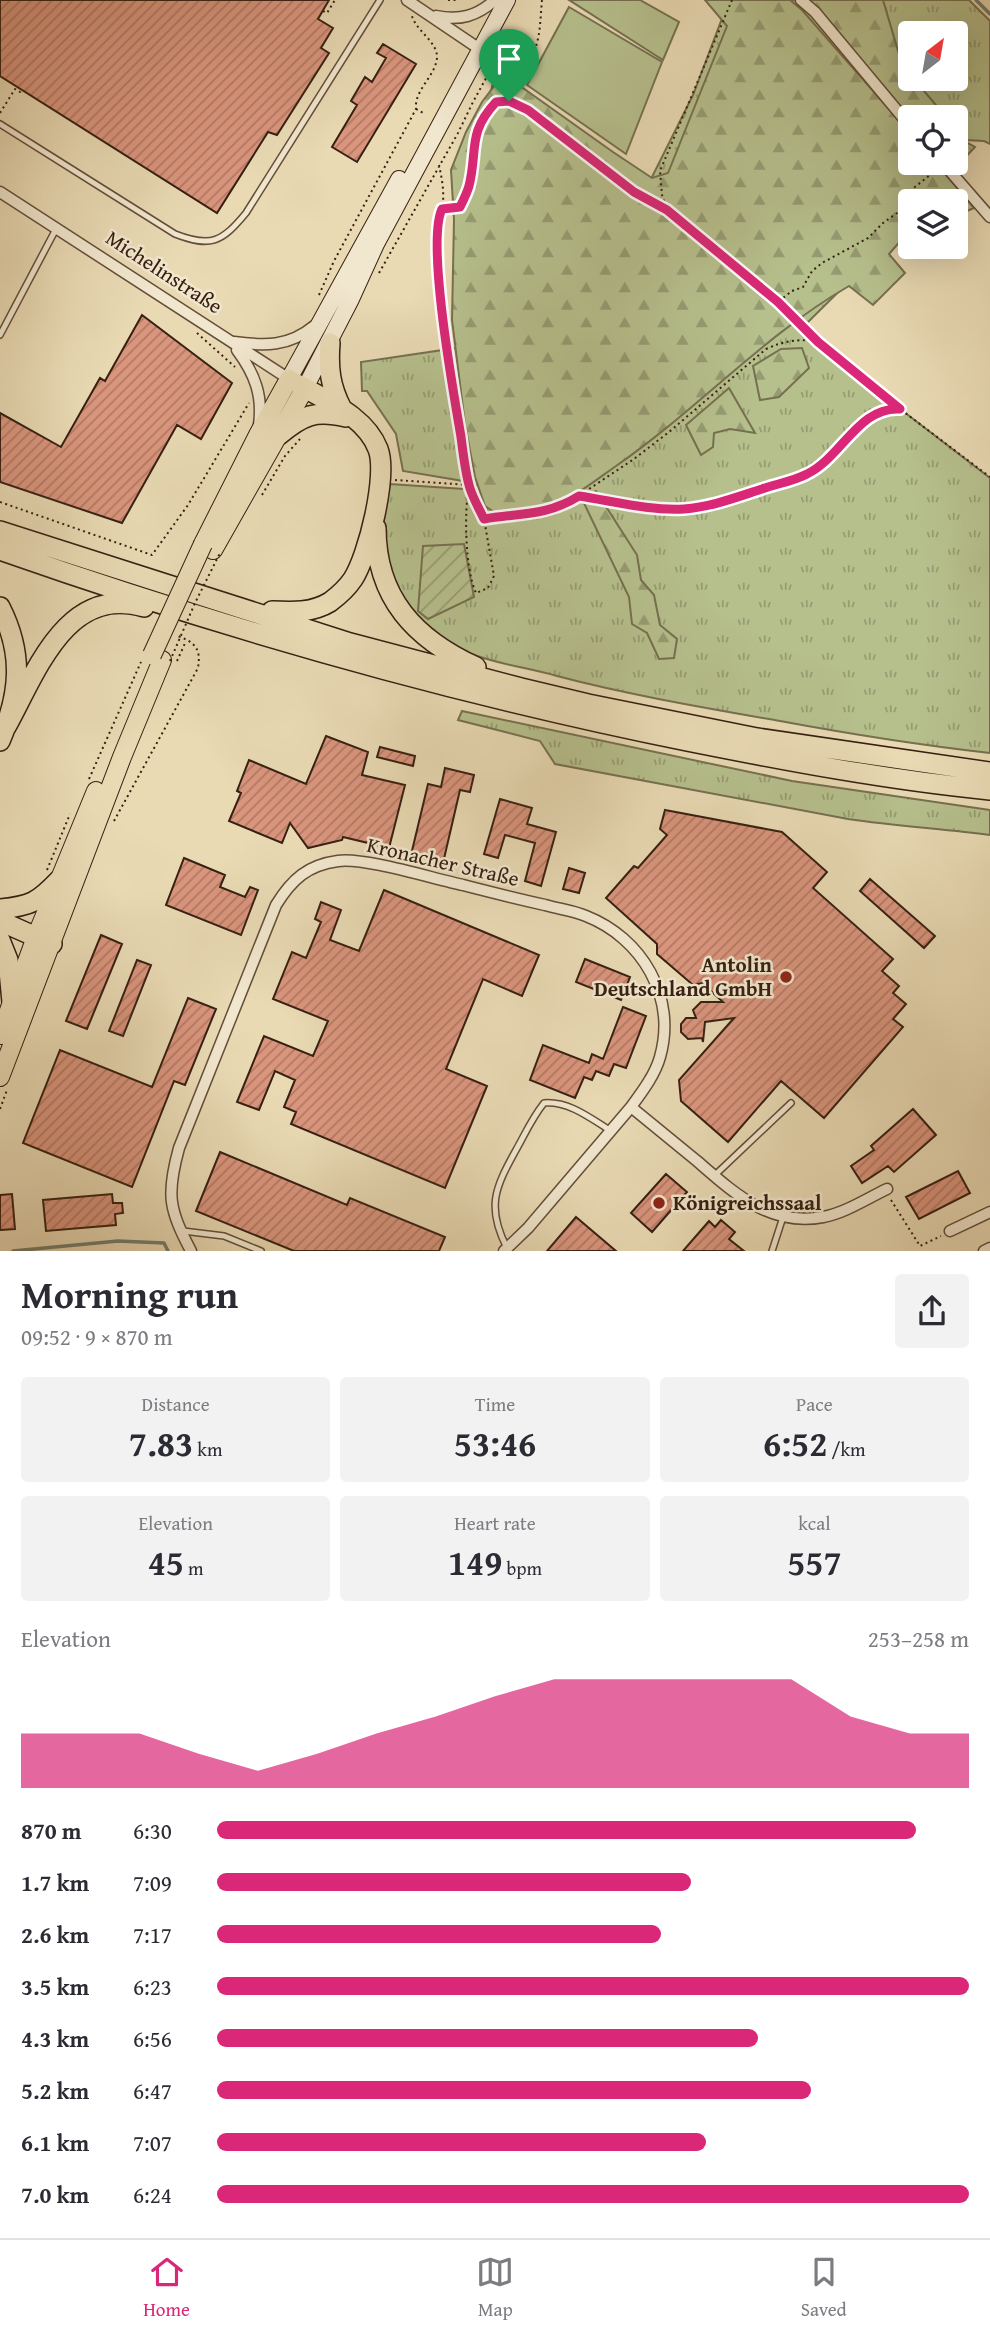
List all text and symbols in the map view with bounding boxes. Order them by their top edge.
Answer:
north arrow [898,21,968,91]
map controls [898,21,968,259]
pin [479,29,539,101]
icon: arrive [490,40,528,78]
button: locate [898,105,968,175]
button: layers [898,189,968,259]
street label: Michelinstraße [100,222,229,321]
street label: Kronacher Straße [364,829,522,894]
place label: Antolin Deutschland GmbH [594,949,773,1004]
marker: Antolin Deutschland GmbH [778,969,794,985]
place label: Königreichssaal [673,1187,822,1218]
marker: Königreichssaal [651,1195,667,1211]
text: Morning run [21,1266,238,1322]
button: share [895,1274,969,1348]
text: 09:52 · 9 × 870 m [21,1320,173,1353]
text: Distance [142,1390,210,1418]
text: Time [475,1390,515,1418]
text: Pace [796,1390,833,1418]
text: 7.83 [129,1418,193,1469]
text: 53:46 [454,1418,536,1469]
text: 6:52 [763,1418,827,1469]
text: km [193,1435,222,1463]
text: /km [827,1435,866,1463]
text: Elevation [138,1509,213,1537]
text: Heart rate [454,1509,536,1537]
text: kcal [798,1509,831,1537]
text: 45 [148,1537,184,1588]
text: 149 [448,1537,502,1588]
text: 557 [787,1537,842,1588]
text: m [184,1554,204,1582]
text: bpm [502,1554,542,1582]
text: Elevation [21,1622,111,1655]
text: 253–258 m [868,1622,969,1655]
text: 870 m [21,1814,82,1847]
text: 6:30 [133,1814,172,1847]
text: 1.7 km [21,1866,89,1899]
text: 7:09 [133,1866,172,1899]
text: 2.6 km [21,1918,89,1951]
text: 7:17 [133,1918,172,1951]
text: 3.5 km [21,1970,89,2003]
text: 6:23 [133,1970,172,2003]
text: 4.3 km [21,2022,89,2055]
text: 6:56 [133,2022,172,2055]
text: 5.2 km [21,2074,89,2107]
text: 6:47 [133,2074,172,2107]
text: 6.1 km [21,2126,89,2159]
text: 7:07 [133,2126,172,2159]
text: 7.0 km [21,2178,89,2211]
text: 6:24 [133,2178,172,2211]
tab: Home [143,2253,190,2323]
tab: Map [476,2253,514,2323]
tab: Saved [801,2253,847,2323]

